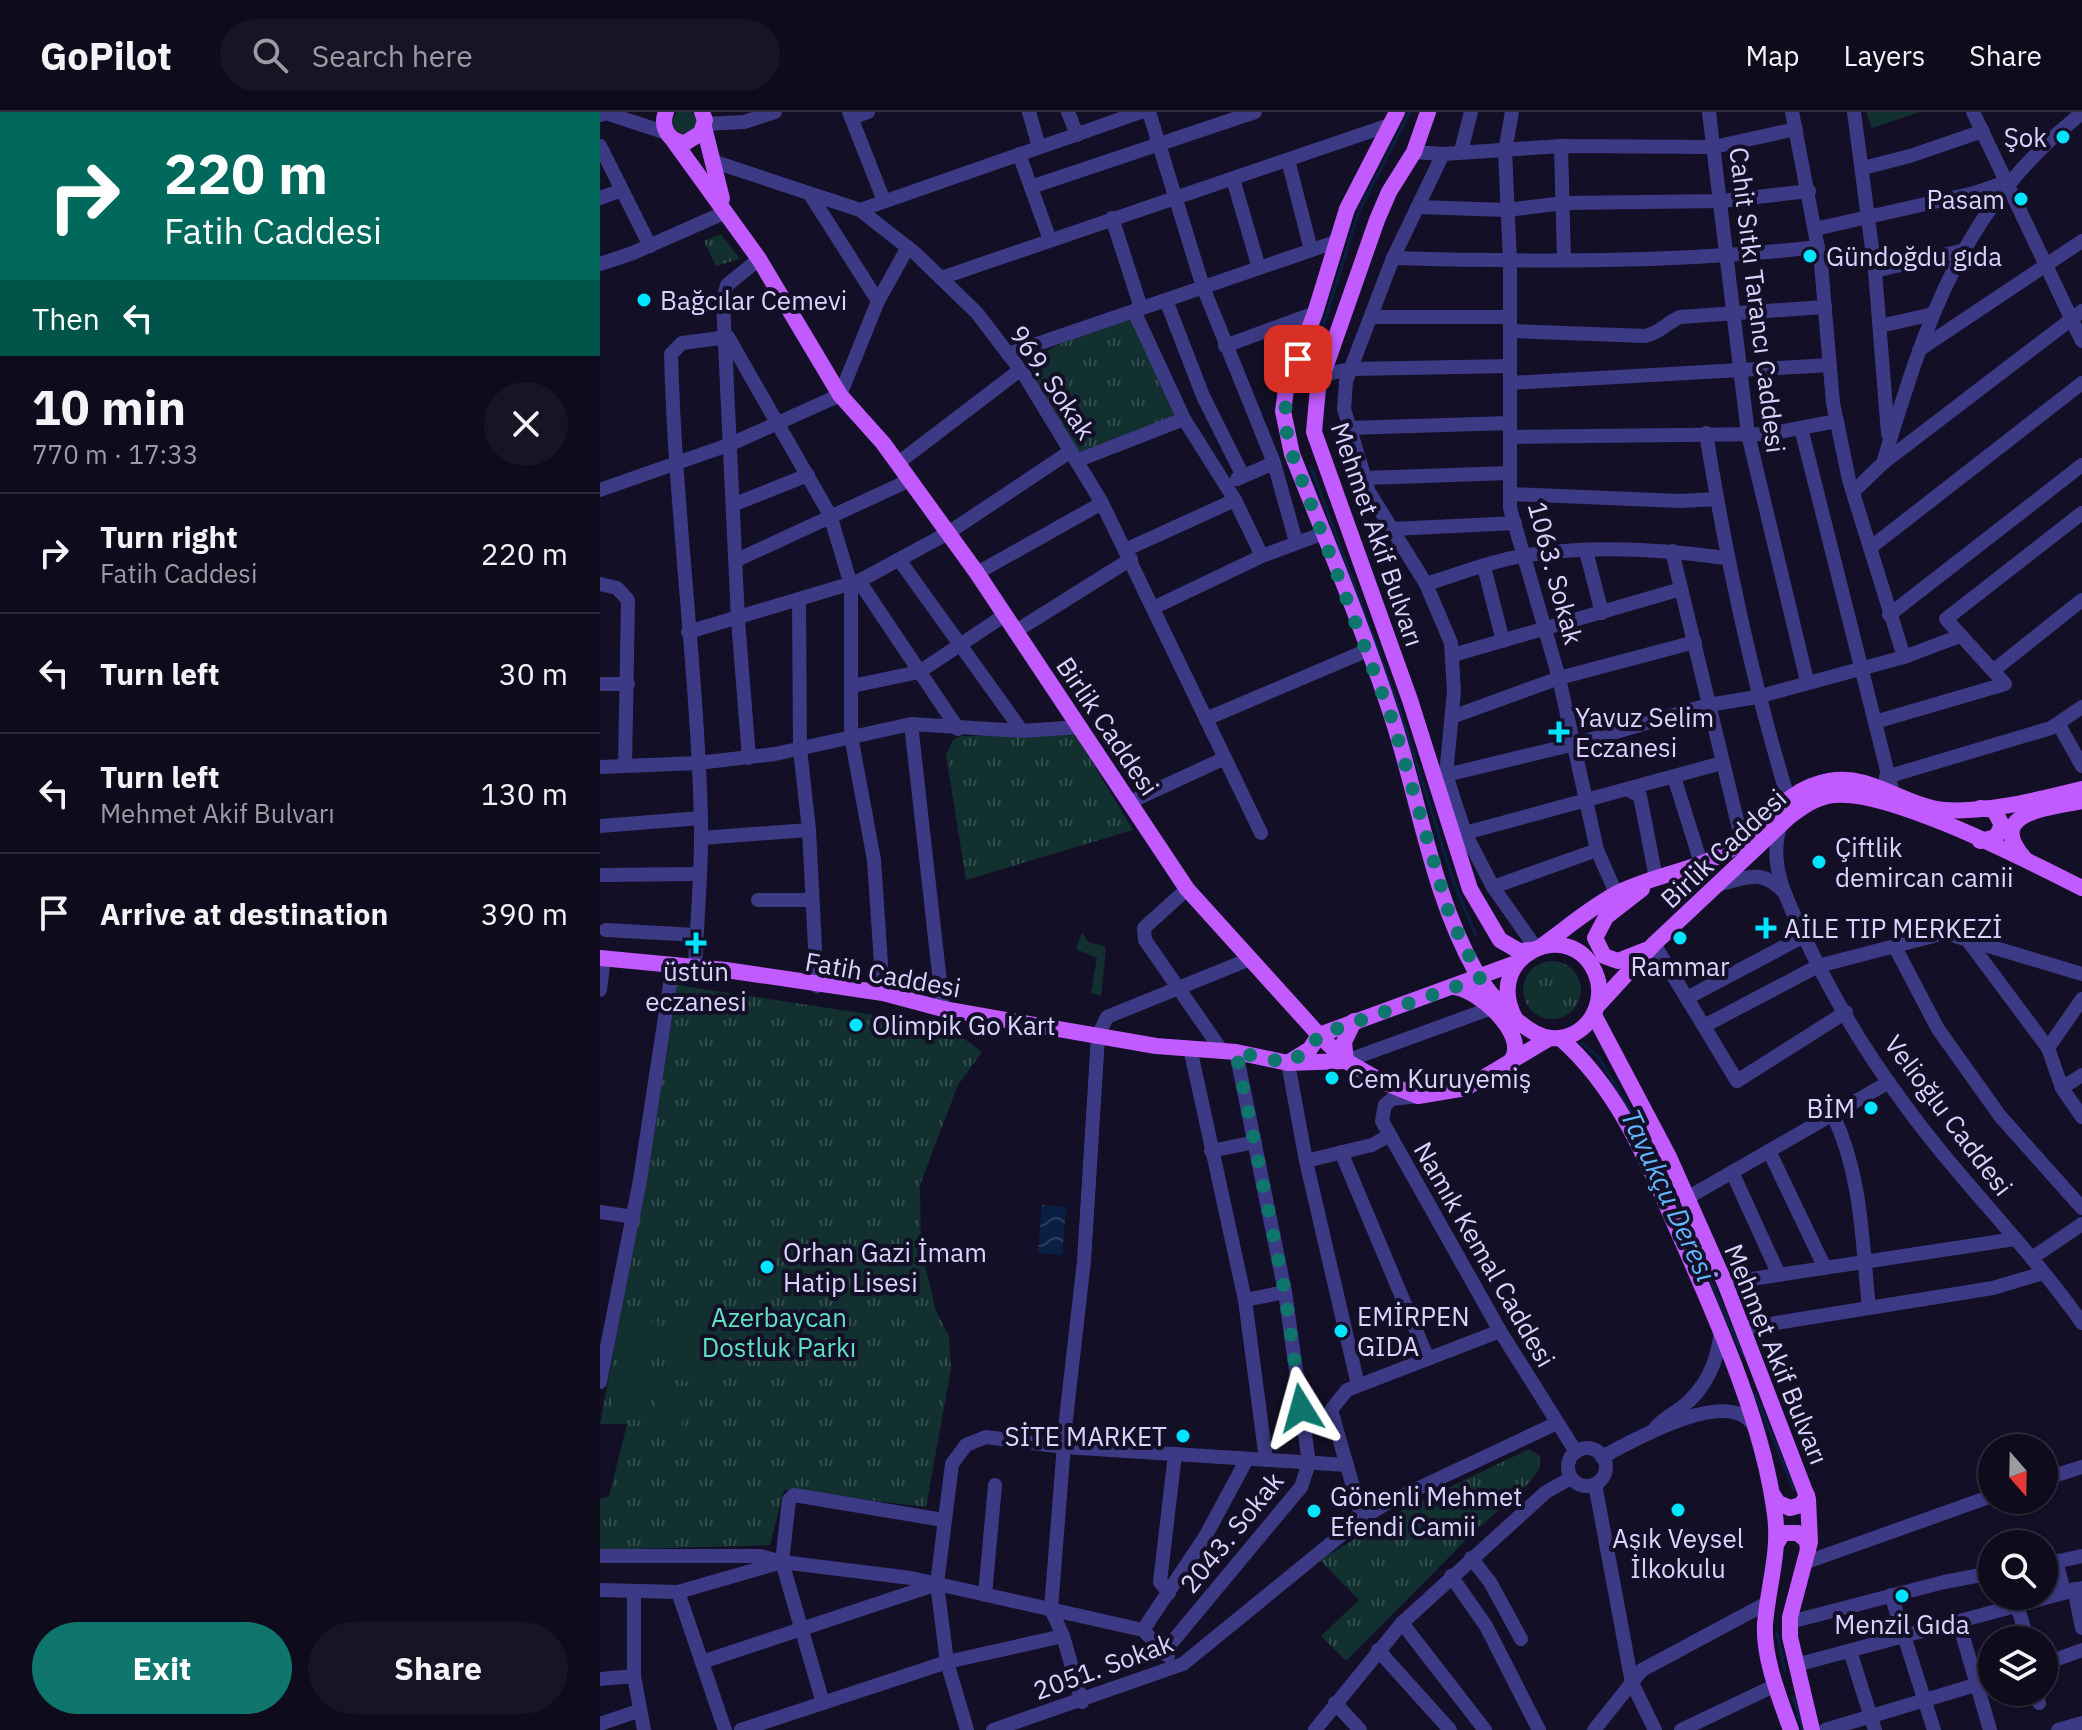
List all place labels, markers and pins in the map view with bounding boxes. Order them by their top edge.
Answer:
place label: Şok [2004,120,2047,154]
marker: Şok [2054,128,2072,146]
place label: Pasam [1926,182,2005,216]
marker: Pasam [2012,190,2030,208]
place label: Gündoğdu gıda [1826,239,2002,273]
marker: Gündoğdu gıda [1801,247,1819,265]
place label: Bağcılar Cemevi [660,283,847,317]
marker: Bağcılar Cemevi [635,291,653,309]
pin [1264,325,1332,393]
place label: Yavuz Selim Eczanesi [1575,700,1714,764]
marker: Yavuz Selim Eczanesi [1550,723,1568,741]
place label: Çiftlik demircan camii [1835,830,2014,894]
marker: Çiftlik demircan camii [1810,853,1828,871]
place label: AİLE TIP MERKEZİ [1784,911,2002,945]
marker: AİLE TIP MERKEZİ [1755,917,1777,939]
marker: Rammar [1671,929,1689,947]
marker: üstün eczanesi [687,934,705,952]
place label: Rammar [1630,949,1730,983]
place label: üstün eczanesi [645,954,747,1018]
place label: Olimpik Go Kart [872,1008,1056,1042]
marker: Olimpik Go Kart [847,1016,865,1034]
place label: Cem Kuruyemiş [1348,1061,1532,1095]
marker: Cem Kuruyemiş [1323,1069,1341,1087]
place label: BİM [1807,1091,1855,1125]
marker: BİM [1862,1099,1880,1117]
place label: Orhan Gazi İmam Hatip Lisesi [783,1235,987,1299]
marker: Orhan Gazi İmam Hatip Lisesi [758,1258,776,1276]
place label: EMİRPEN GIDA [1357,1299,1470,1363]
marker: EMİRPEN GIDA [1332,1322,1350,1340]
place label: SİTE MARKET [1005,1419,1167,1453]
marker: SİTE MARKET [1174,1427,1192,1445]
place label: Gönenli Mehmet Efendi Camii [1330,1479,1522,1543]
marker: Aşık Veysel İlkokulu [1669,1501,1687,1519]
marker: Gönenli Mehmet Efendi Camii [1305,1502,1323,1520]
place label: Aşık Veysel İlkokulu [1612,1521,1744,1585]
marker: Menzil Gıda [1893,1587,1911,1605]
place label: Menzil Gıda [1834,1607,1970,1641]

